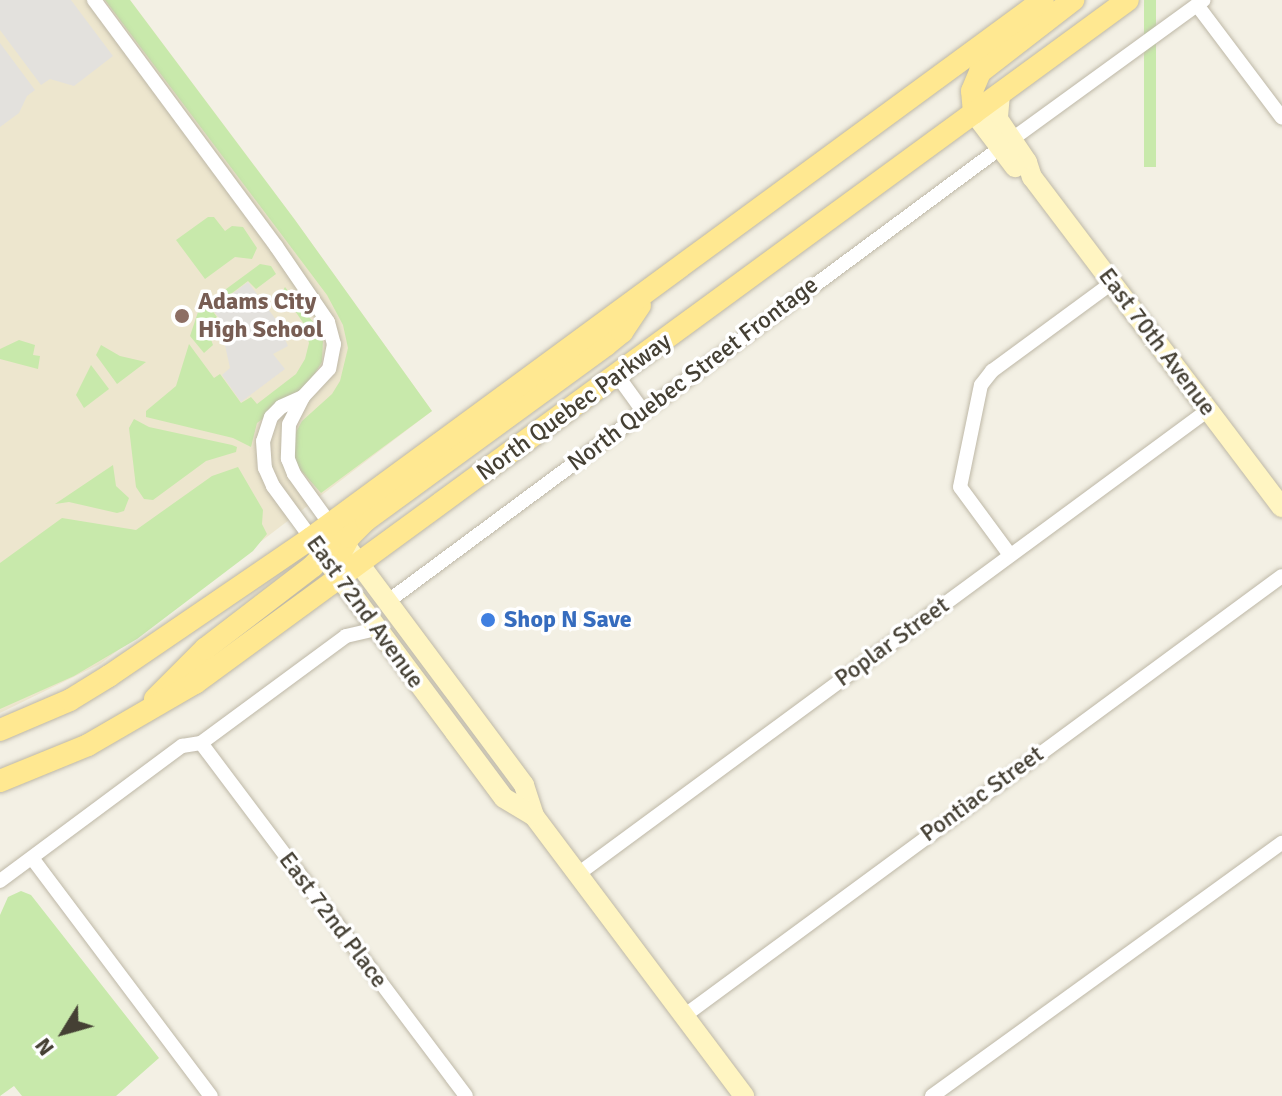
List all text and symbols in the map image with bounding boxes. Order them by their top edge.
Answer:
street label: East 70th Avenue [1092,262,1222,422]
street label: North Quebec Street Frontage [562,271,824,477]
place label: Adams City High School [198,288,323,344]
marker: Adams City High School [173,307,191,325]
street label: North Quebec Parkway [471,327,677,487]
street label: East 72nd Avenue [300,530,430,694]
street label: Poplar Street [829,591,955,693]
place label: Shop N Save [504,606,632,634]
marker: Shop N Save [479,611,497,629]
street label: Pontiac Street [915,740,1049,848]
street label: East 72nd Place [273,846,393,994]
north arrow [24,992,104,1072]
text: N [29,1033,60,1061]

